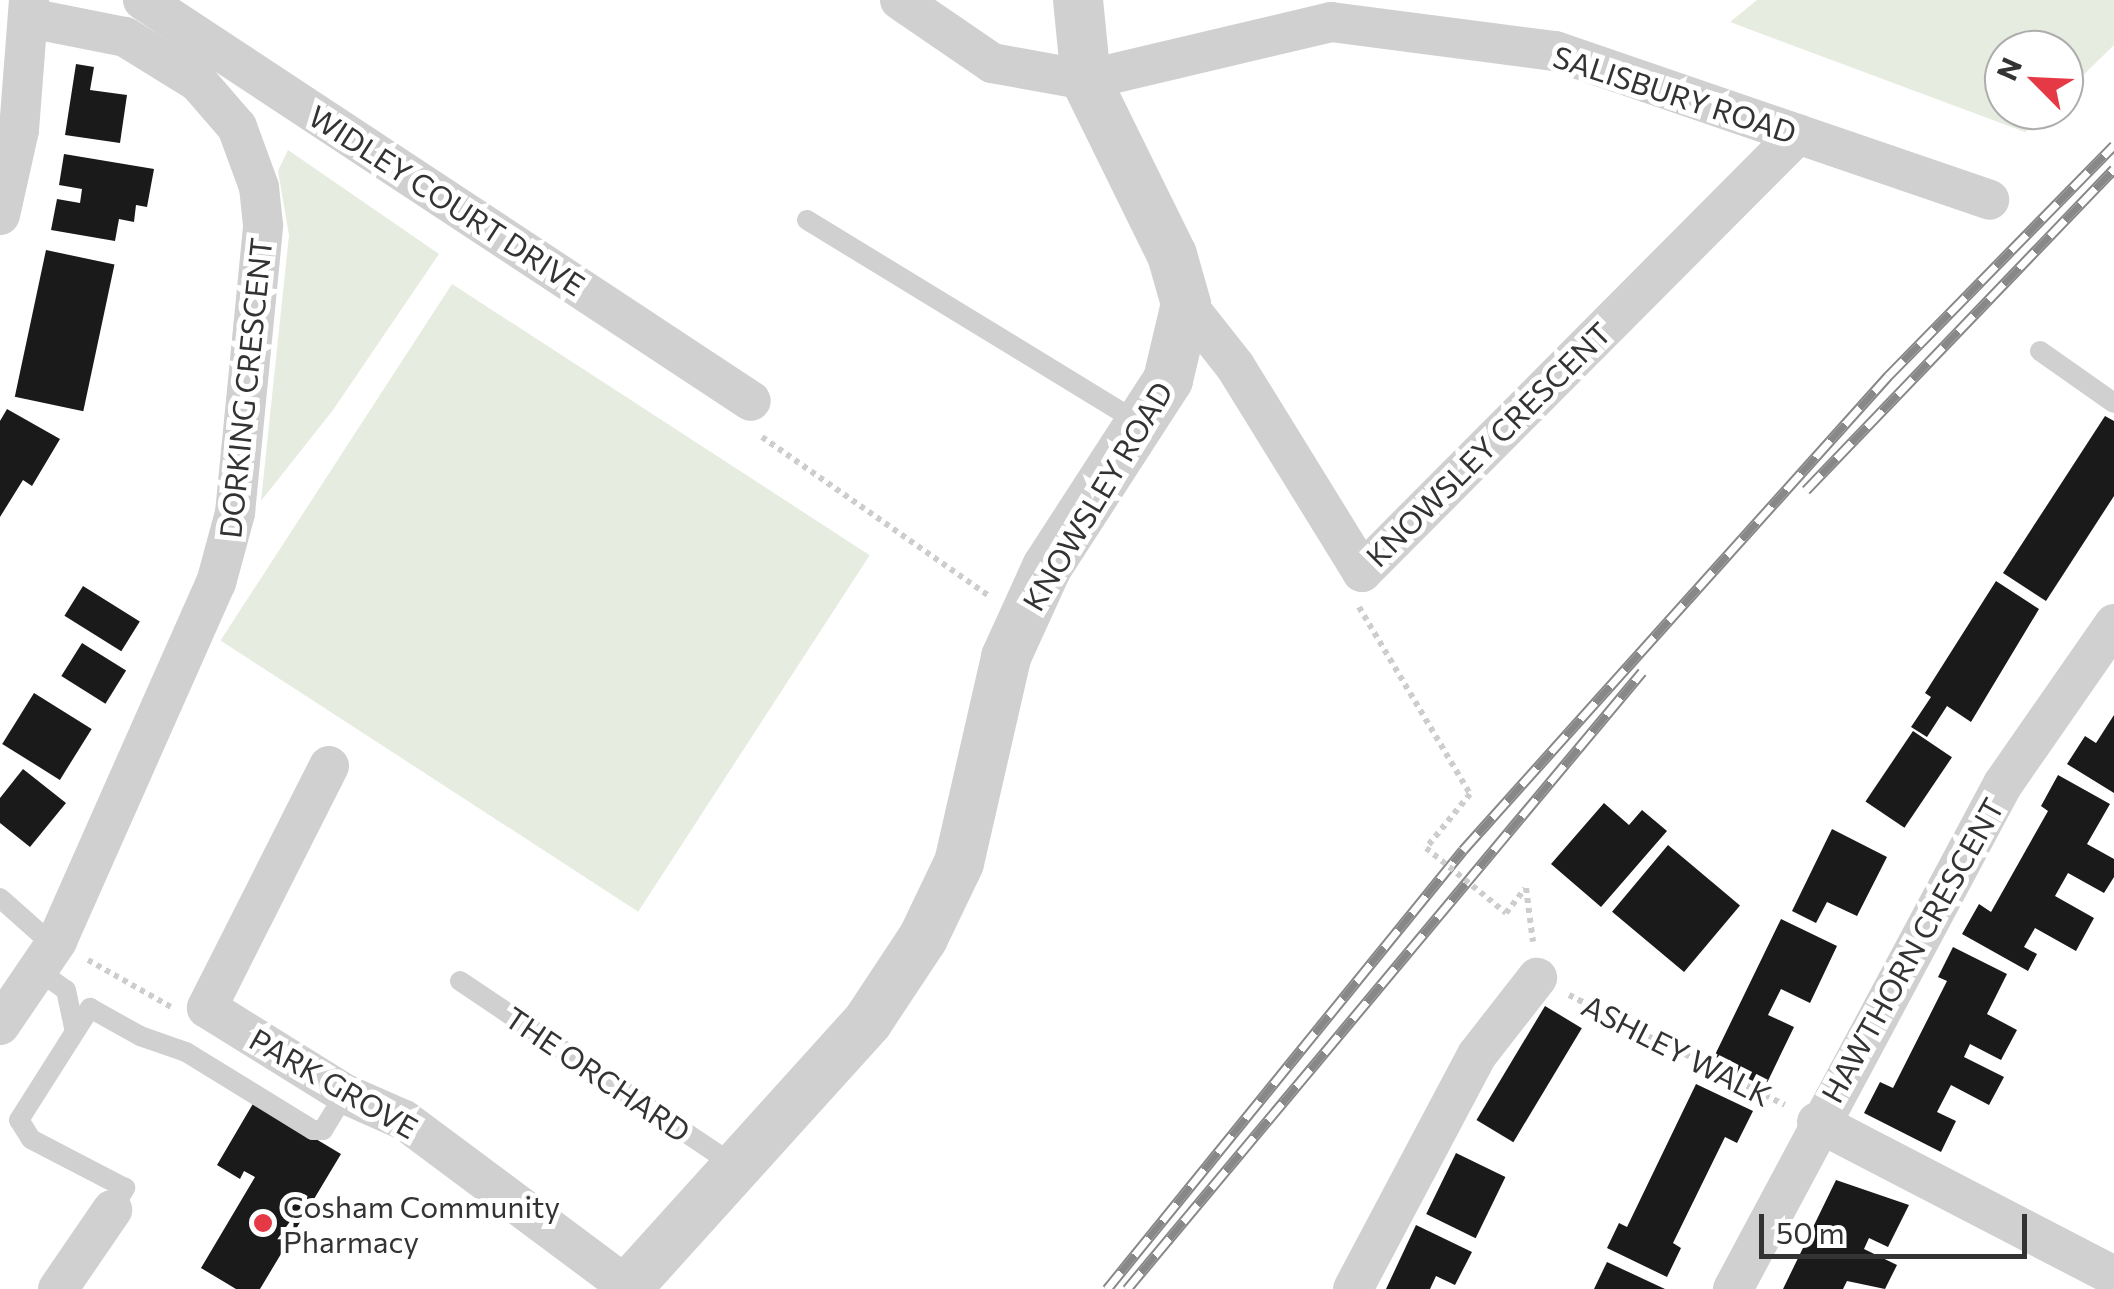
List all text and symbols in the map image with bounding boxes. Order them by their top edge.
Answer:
north arrow [1984,30,2084,130]
street label: SALISBURY ROAD [1549,38,1801,150]
text: N [1989,52,2028,85]
street label: WIDLEY COURT DRIVE [302,97,592,303]
street label: DORKING CRESCENT [211,236,279,540]
street label: KNOWSLEY CRESCENT [1358,314,1618,574]
street label: KNOWSLEY ROAD [1014,375,1180,617]
street label: HAWTHORN CRESCENT [1813,791,2011,1109]
street label: ASHLEY WALK [1576,987,1778,1113]
street label: THE ORCHARD [499,999,697,1149]
street label: PARK GROVE [244,1020,424,1146]
place label: Cosham Community Pharmacy [283,1188,560,1258]
scale bar [1764,1194,2032,1256]
marker: Cosham Community Pharmacy [252,1212,274,1234]
text: 50 m [1776,1213,1845,1250]

